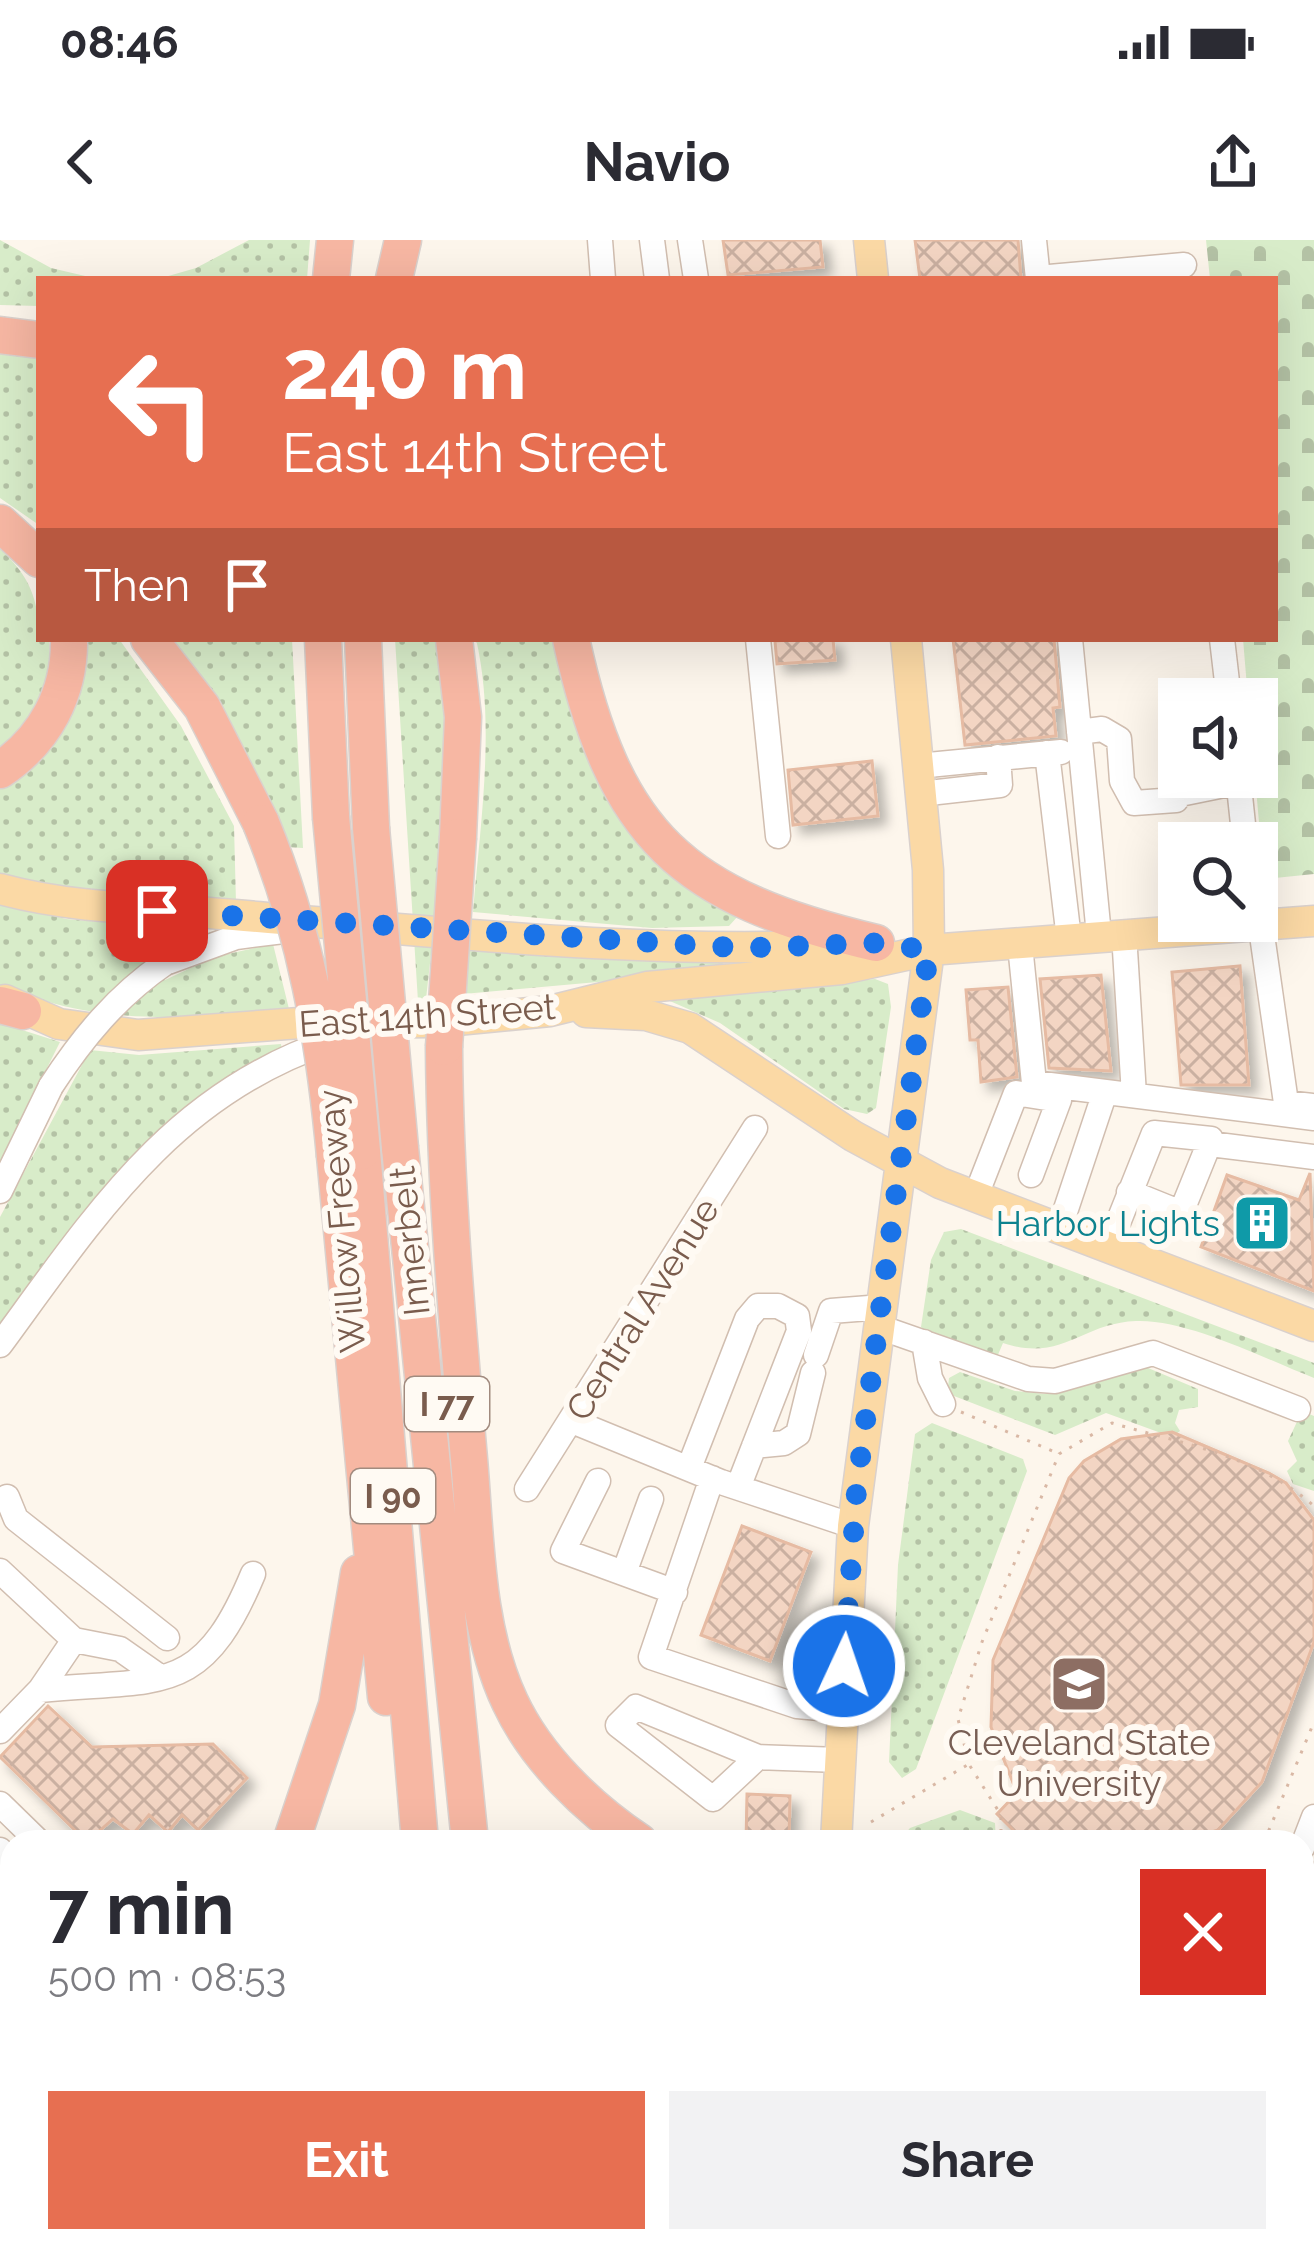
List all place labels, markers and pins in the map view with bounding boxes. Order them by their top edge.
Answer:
pin [106,860,208,962]
building icon: Harbor Lights [1231,1192,1293,1254]
place label: Harbor Lights [995,1202,1220,1244]
school or university icon: Cleveland State University [1048,1653,1110,1715]
place label: Cleveland State University [948,1721,1210,1804]

